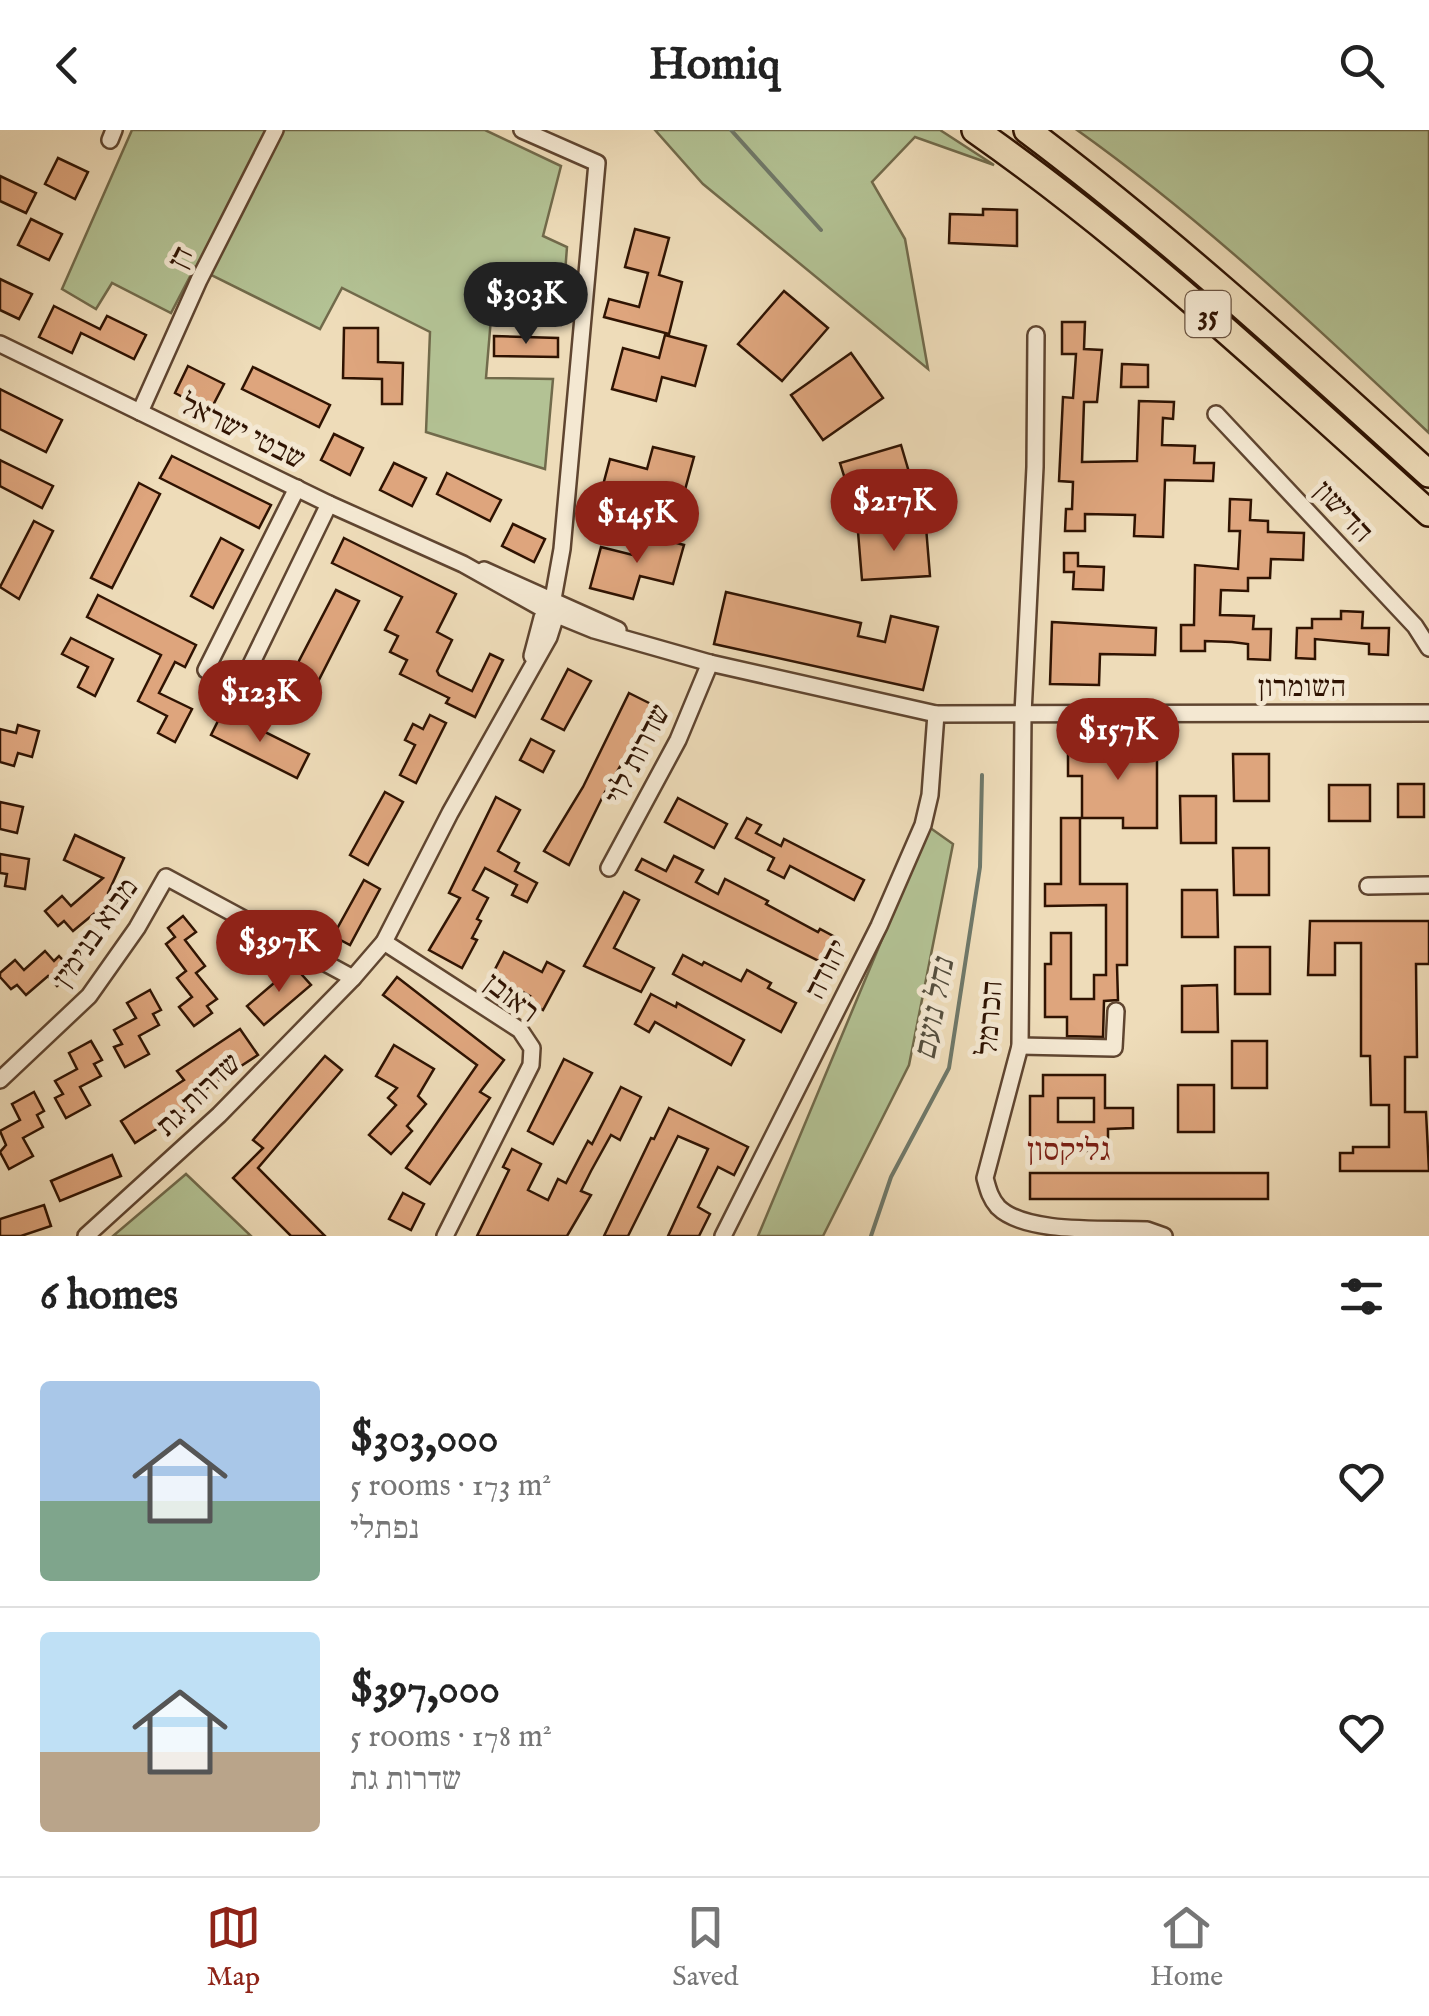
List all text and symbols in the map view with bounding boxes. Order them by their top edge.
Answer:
text: Homiq [649,37,780,94]
icon: back [40,38,95,93]
icon: search [1334,38,1389,93]
street label: דן [160,240,203,275]
pin: $303K [456,262,596,347]
text: $303K [486,274,566,315]
road number: 35 [1186,291,1230,337]
street label: שבטי ישראל [173,386,311,479]
pin: $217K [824,469,964,554]
street label: הדישון [1304,473,1381,551]
pin: $145K [567,481,707,566]
text: $217K [853,481,935,522]
text: $145K [597,493,677,534]
pin: $123K [190,660,330,745]
street label: השומרון [1258,669,1346,707]
text: $123K [220,672,300,713]
street label: שדרות לוי [597,698,680,812]
pin: $157K [1048,698,1188,783]
text: $157K [1078,710,1158,751]
street label: מבוא בנימין [45,871,148,995]
pin: $397K [209,910,349,995]
text: $397K [238,922,320,963]
street label: יהודה [797,934,859,1006]
water label: נחל נועם [906,953,966,1064]
street label: ראובן [476,965,546,1032]
street label: הכרמל [969,979,1013,1057]
street label: שדרות גת [149,1045,250,1145]
district label: גליקסון [1027,1131,1111,1172]
icon: filters [1334,1269,1389,1324]
text: 6 homes [40,1270,178,1323]
text: $303,000 [350,1413,498,1466]
icon: home [120,1421,240,1541]
icon: heart [1334,1454,1389,1509]
text: 5 rooms · 173 m² [350,1466,551,1507]
text: נפתלי [350,1509,419,1550]
text: $397,000 [350,1664,500,1717]
icon: home [120,1672,240,1792]
icon: heart [1334,1705,1389,1760]
text: 5 rooms · 178 m² [350,1717,552,1758]
text: שדרות גת [350,1760,461,1801]
tab: Map [206,1900,261,1995]
tab: Saved [672,1900,739,1995]
tab: Home [1150,1900,1223,1995]

